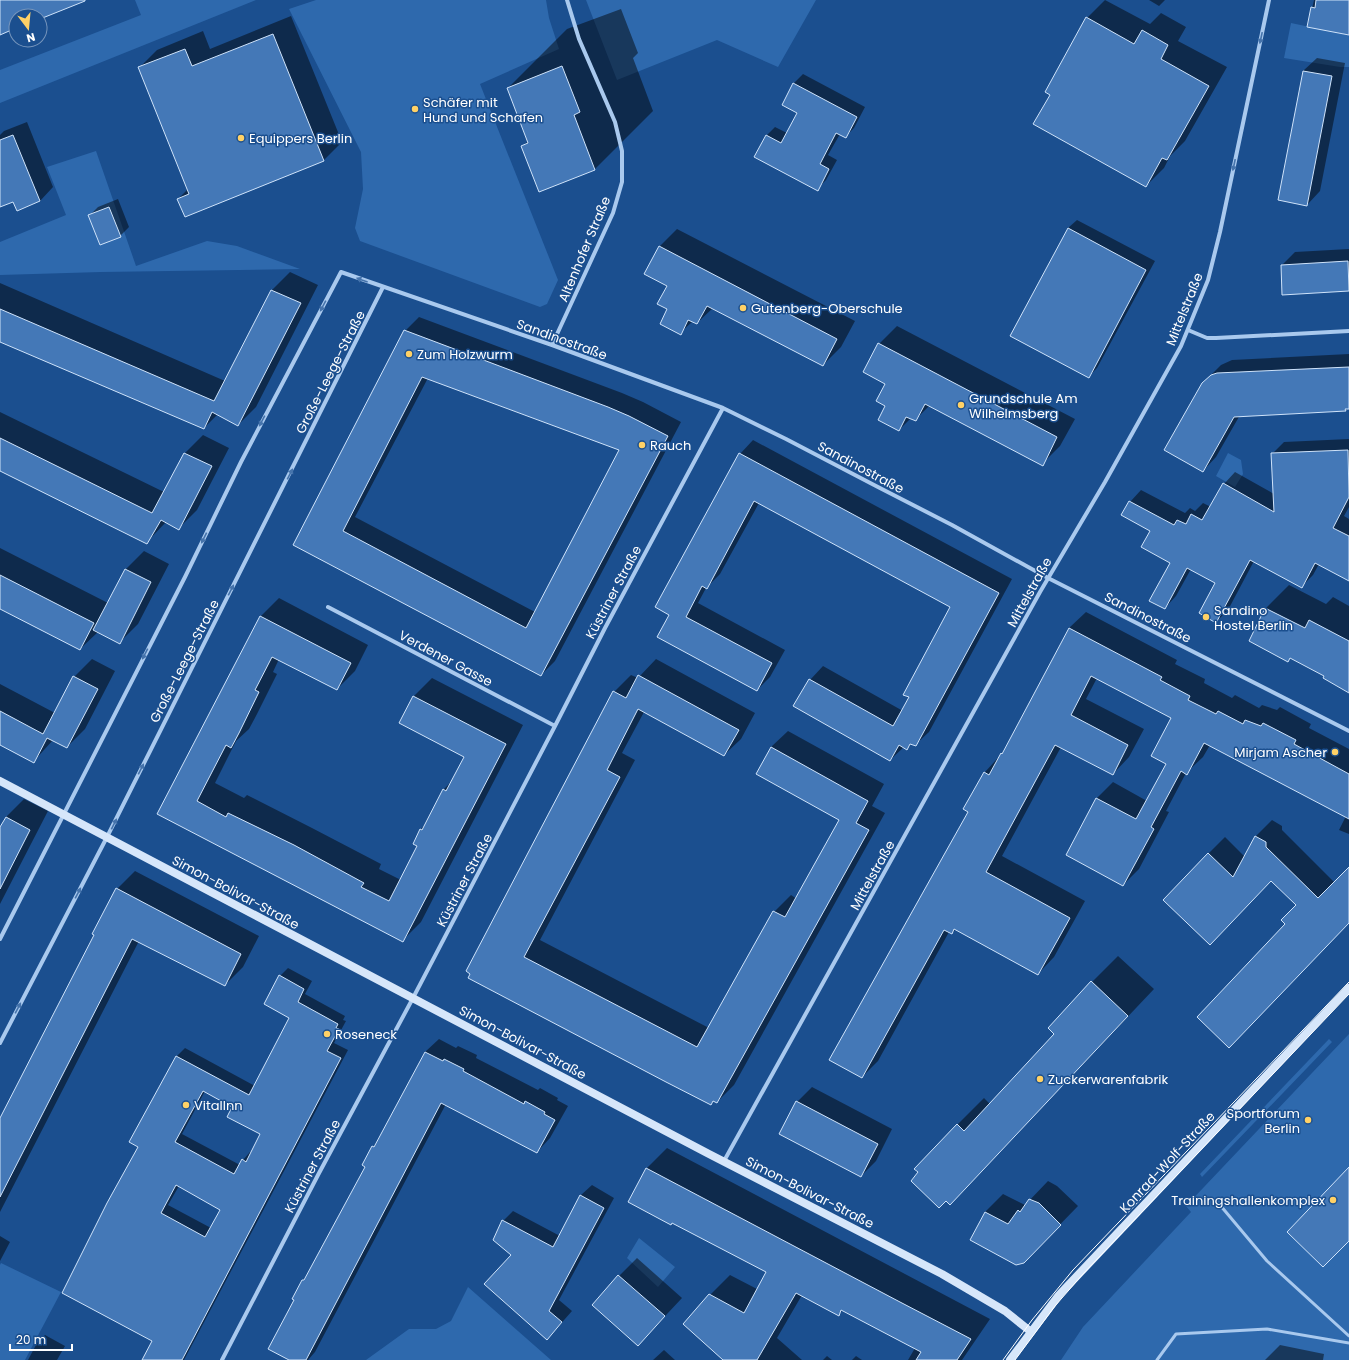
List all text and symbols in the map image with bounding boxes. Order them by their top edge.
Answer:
north arrow [8,8,48,48]
text: N [25,29,37,46]
one-way arrow [1258,32,1264,44]
place label: Schäfer mit Hund und Schafen [423,93,543,127]
marker: Schäfer mit Hund und Schafen [410,104,420,114]
place label: Equippers Berlin [249,129,352,148]
marker: Equippers Berlin [236,133,246,143]
one-way arrow [1231,159,1237,171]
street label: Altenhofer Straße [554,193,615,305]
street label: Mittelstraße [1161,270,1208,349]
one-way arrow [356,276,368,282]
place label: Gutenberg-Oberschule [751,299,903,318]
one-way arrow [319,301,326,312]
marker: Gutenberg-Oberschule [738,303,748,313]
street label: Große-Leege-Straße [291,307,370,437]
street label: Sandinostraße [514,314,610,365]
place label: Zum Holzwurm [417,345,513,364]
marker: Zum Holzwurm [404,349,414,359]
place label: Grundschule Am Wilhelmsberg [969,389,1078,423]
marker: Grundschule Am Wilhelmsberg [956,400,966,410]
one-way arrow [259,416,266,427]
place label: Rauch [650,436,691,455]
street label: Sandinostraße [814,437,907,498]
marker: Rauch [637,440,647,450]
one-way arrow [287,469,293,480]
one-way arrow [201,532,207,543]
street label: Küstriner Straße [581,542,646,642]
street label: Mittelstraße [1002,554,1056,631]
one-way arrow [228,585,234,596]
street label: Sandinostraße [1101,587,1195,648]
street label: Große-Leege-Straße [145,596,224,726]
place label: Sandino Hostel Berlin [1214,601,1293,635]
marker: Sandino Hostel Berlin [1201,612,1211,622]
street label: Verdener Gasse [395,626,496,691]
one-way arrow [142,648,149,659]
place label: Mirjam Ascher [1234,743,1327,762]
marker: Mirjam Ascher [1330,747,1340,757]
one-way arrow [138,763,144,775]
one-way arrow [111,818,117,830]
street label: Küstriner Straße [432,830,497,930]
street label: Mittelstraße [845,837,899,914]
street label: Simon-Bolivar-Straße [169,851,303,934]
one-way arrow [75,887,81,899]
street label: Simon-Bolivar-Straße [456,1001,590,1084]
one-way arrow [15,1002,21,1014]
place label: Roseneck [335,1025,397,1044]
marker: Roseneck [322,1029,332,1039]
place label: Zuckerwarenfabrik [1048,1070,1168,1089]
marker: Zuckerwarenfabrik [1035,1074,1045,1084]
place label: VitalInn [194,1096,243,1115]
marker: VitalInn [181,1100,191,1110]
place label: Sportforum Berlin [1227,1104,1300,1138]
street label: Konrad-Wolf-Straße [1115,1107,1220,1217]
marker: Sportforum Berlin [1303,1115,1313,1125]
street label: Küstriner Straße [280,1116,345,1216]
street label: Simon-Bolivar-Straße [742,1152,877,1233]
place label: Trainingshallenkomplex [1171,1191,1326,1210]
marker: Trainingshallenkomplex [1328,1195,1338,1205]
scale bar [10,1326,72,1352]
text: 20 m [16,1331,46,1348]

